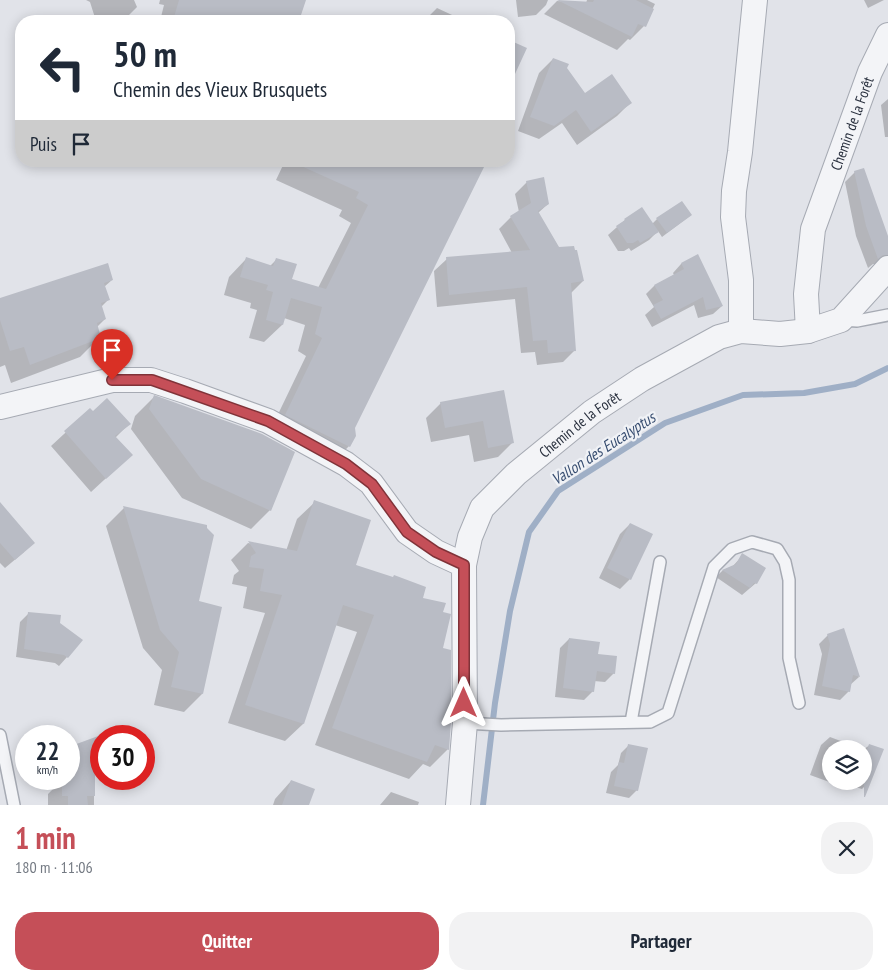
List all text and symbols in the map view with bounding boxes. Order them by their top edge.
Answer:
text: 50 m [113,31,177,77]
icon: left [30,35,95,100]
street label: Chemin de la Forêt [826,74,877,173]
text: Chemin des Vieux Brusquets [113,75,327,103]
icon: arrive [67,130,95,158]
text: Puis [30,132,57,156]
pin [91,329,133,380]
icon: arrive [98,336,126,364]
street label: Chemin de la Forêt [535,386,624,461]
water label: Vallon des Eucalyptus [547,406,660,489]
position arrow [437,676,489,728]
speed limit sign: 30 [90,725,155,790]
text: 22 [36,735,59,767]
map controls [822,740,872,790]
button: layers [822,740,872,790]
text: km/h [37,762,58,777]
text: 1 min [15,818,76,857]
button: close [821,822,873,874]
text: 180 m · 11:06 [15,857,93,877]
button: Quitter [15,912,439,970]
button: Partager [449,912,873,970]

